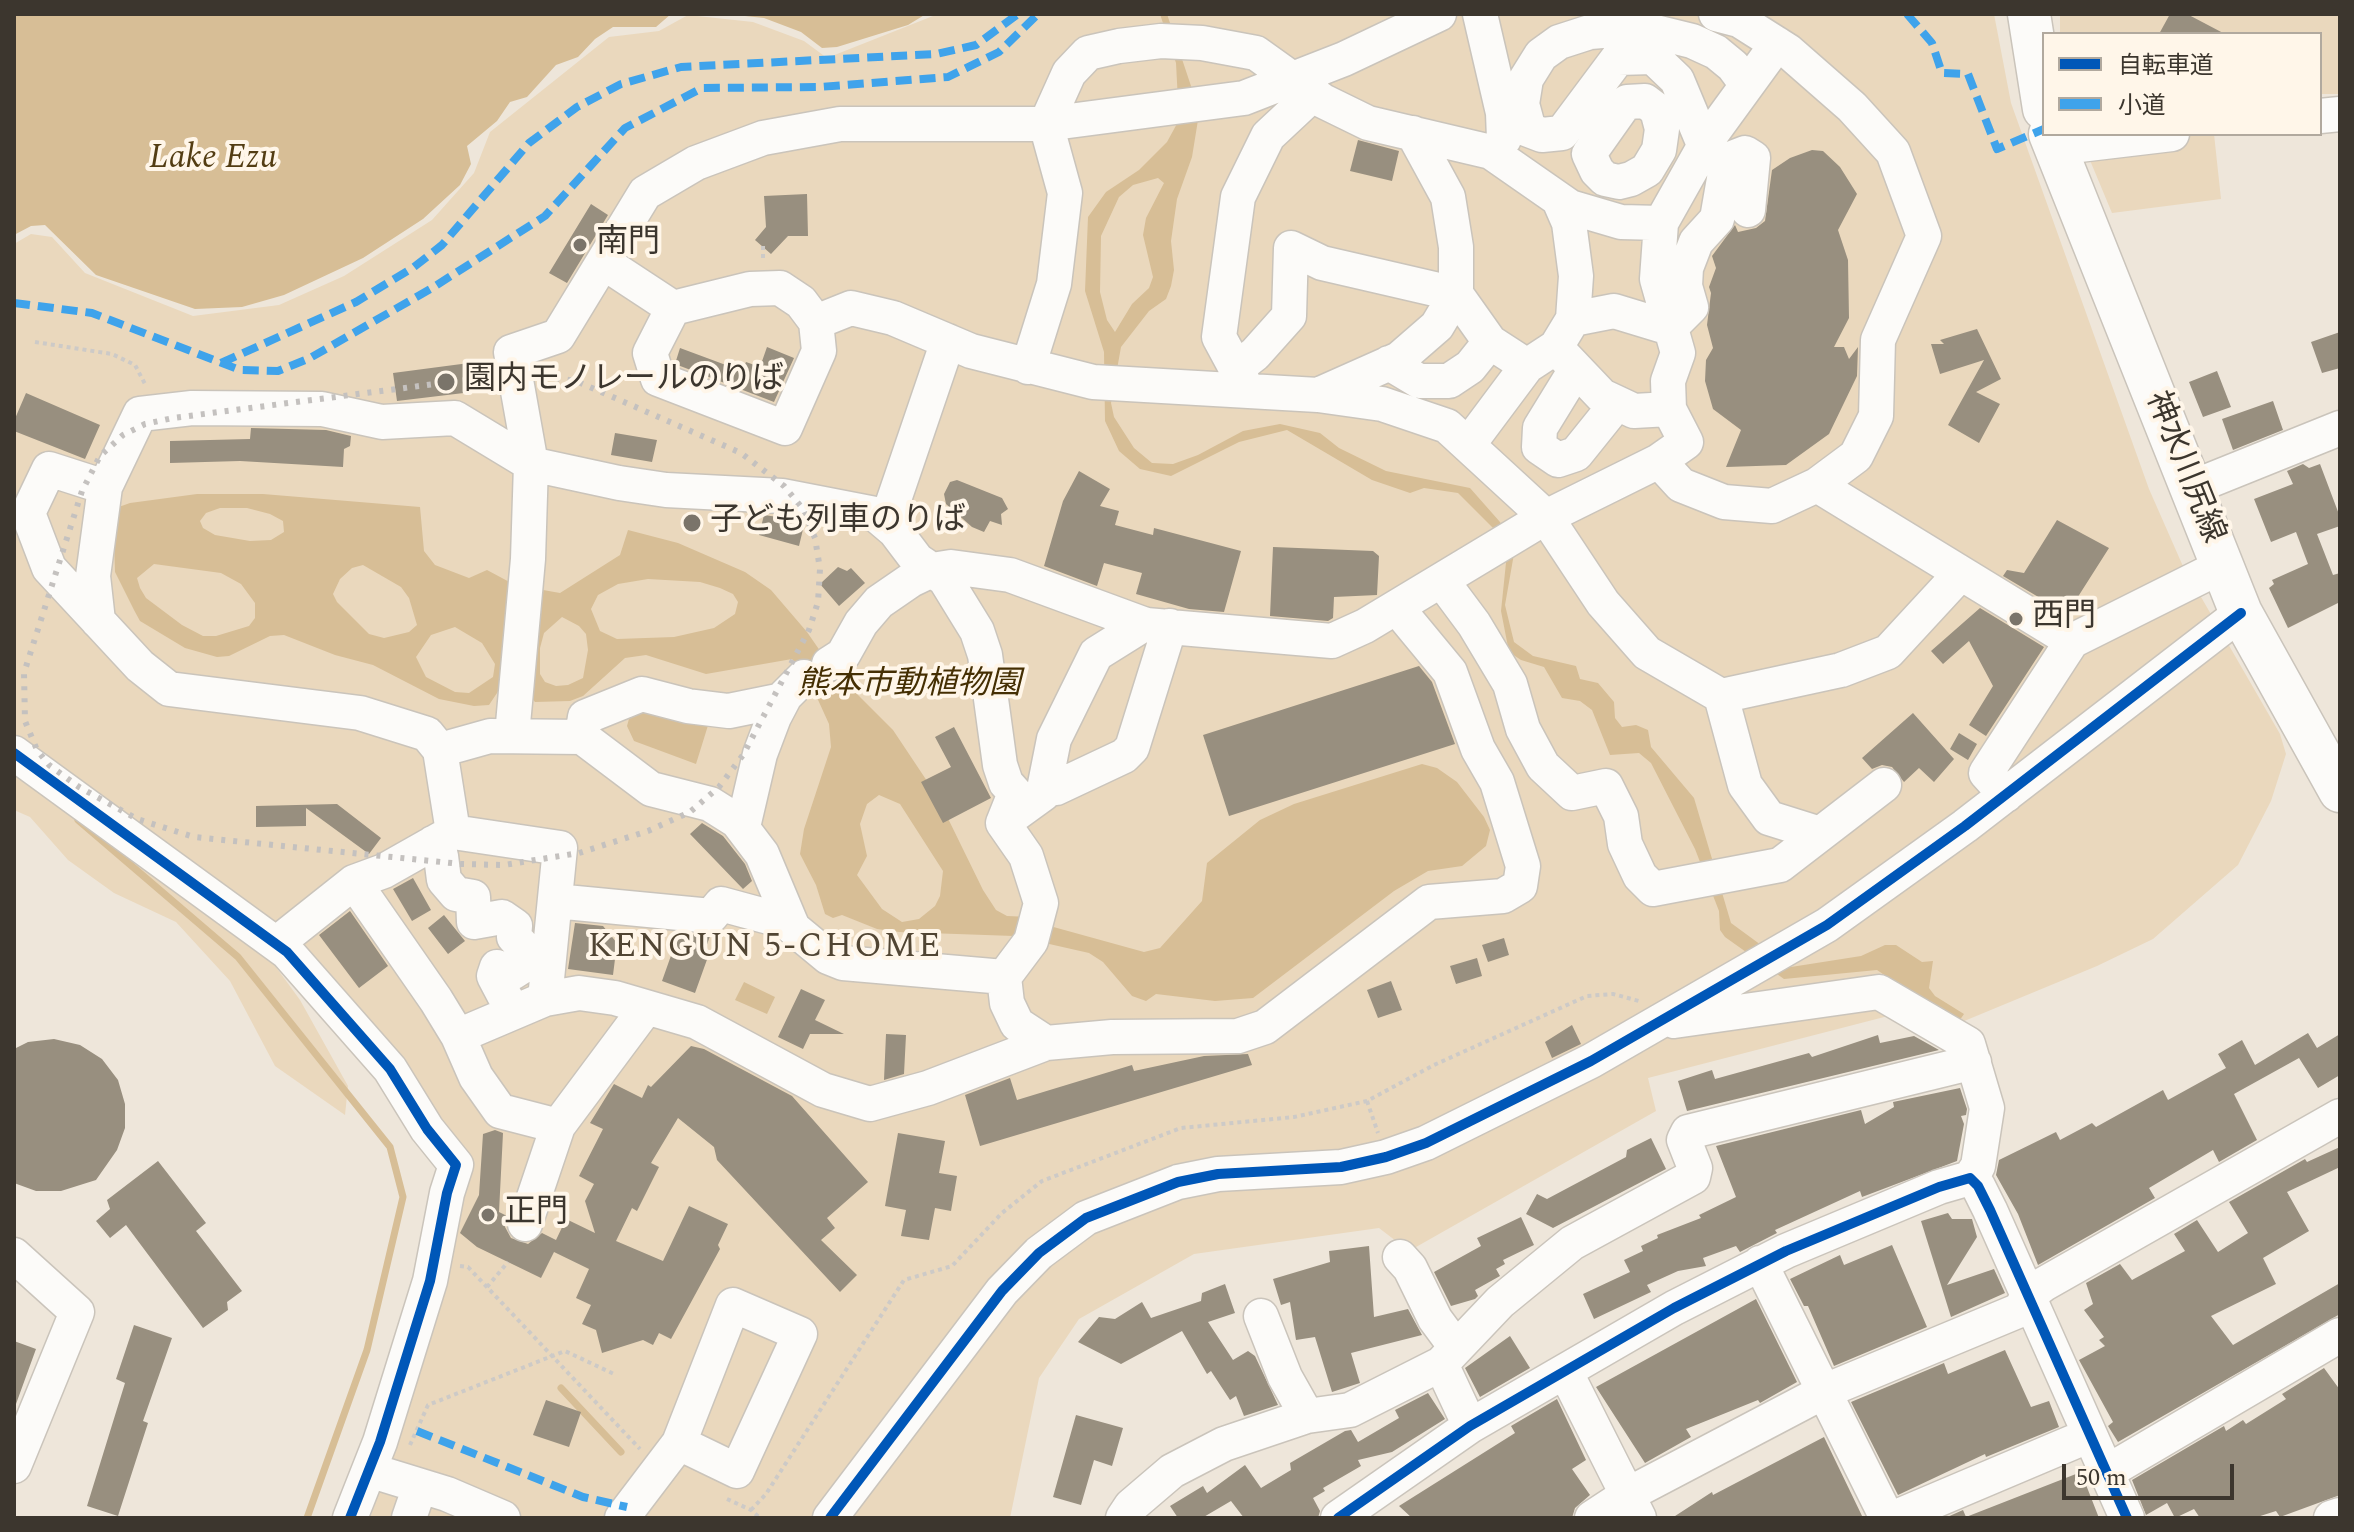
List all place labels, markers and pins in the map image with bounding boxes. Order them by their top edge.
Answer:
place label: 南門 [596,226,660,264]
marker: 南門 [571,236,589,254]
place label: 園内モノレールのりば [464,363,784,401]
marker: 園内モノレールのりば [435,371,457,393]
place label: 子ども列車のりば [710,504,966,542]
marker: 子ども列車のりば [681,512,703,534]
place label: 西門 [2032,600,2096,638]
marker: 西門 [2007,610,2025,628]
place label: 正門 [504,1196,568,1234]
marker: 正門 [479,1206,497,1224]

